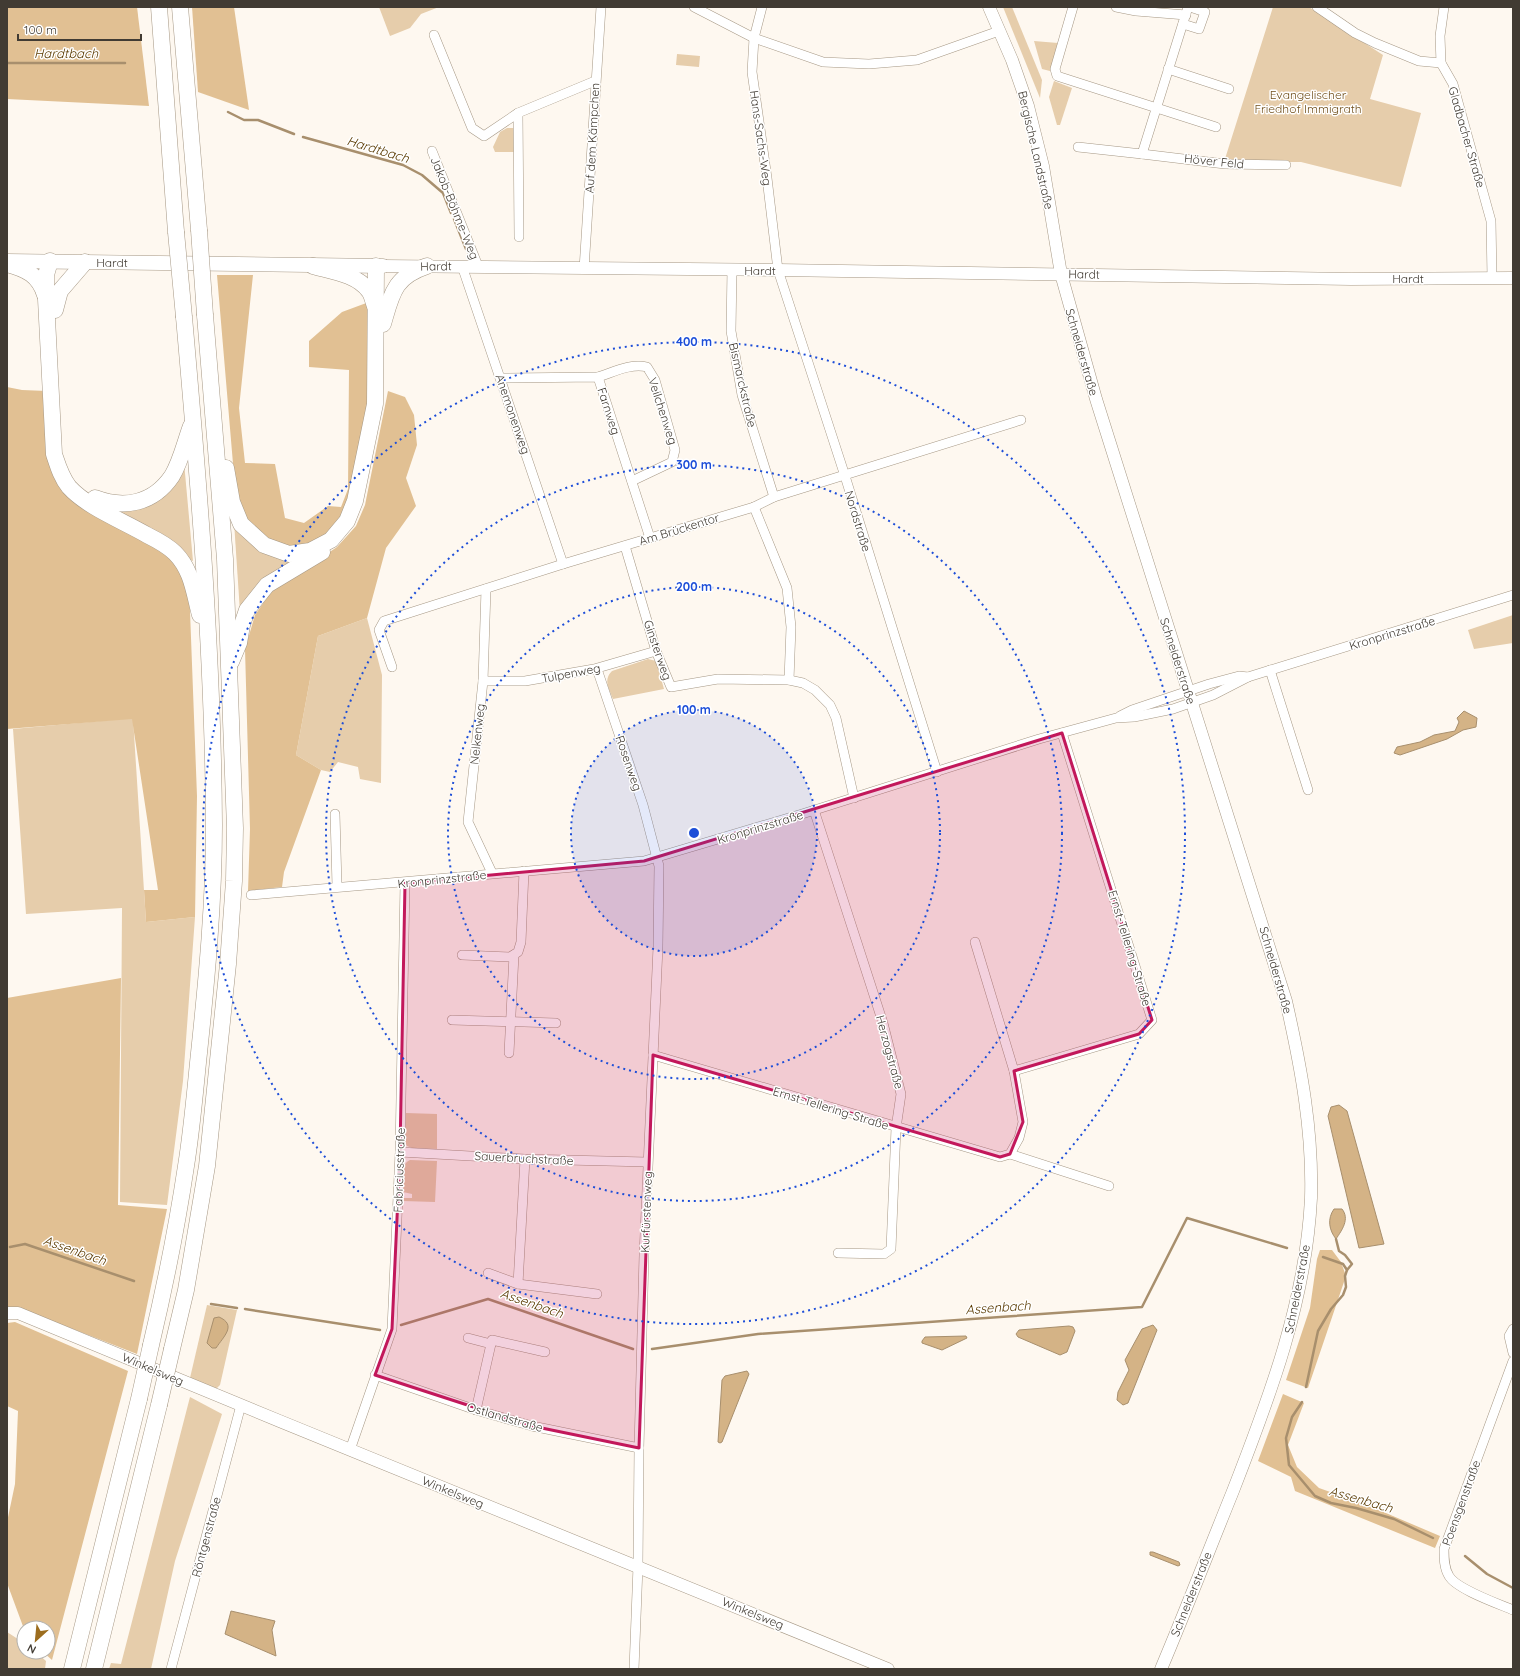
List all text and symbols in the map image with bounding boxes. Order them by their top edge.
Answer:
scale bar [18,16,141,42]
text: 100 m [24,22,57,37]
water label: Hardtbach [34,45,99,61]
street label: Auf dem Kämpchen [582,82,602,194]
street label: Gladbacher Straße [1445,85,1489,190]
park label: Evangelischer Friedhof Immigrath [1254,87,1362,116]
street label: Hans-Sachs-Weg [747,89,775,187]
street label: Bergische Landstraße [1015,89,1057,211]
water label: Hardtbach [345,132,412,166]
street label: Höver Feld [1183,150,1245,172]
street label: Jakob-Böhme-Weg [428,154,482,262]
street label: Hardt [96,255,128,270]
street label: Hardt [420,258,452,274]
street label: Hardt [744,263,776,278]
street label: Hardt [1068,266,1100,282]
street label: Hardt [1392,271,1424,286]
street label: Schneiderstraße [1062,307,1102,398]
text: 400 m [676,334,712,349]
street label: Bismarckstraße [726,341,760,429]
street label: Anemonenweg [492,372,534,456]
street label: Veilchenweg [645,376,681,446]
street label: Farnweg [594,386,624,436]
text: 300 m [676,457,712,472]
street label: Nordstraße [842,489,874,554]
street label: Am Brückentor [637,510,721,548]
text: 200 m [676,579,712,594]
street label: Kronprinzstraße [1347,613,1437,653]
street label: Schneiderstraße [1157,616,1199,706]
street label: Ginsterweg [641,618,675,682]
street label: Tulpenweg [540,660,602,686]
text: 100 m [677,702,711,717]
street label: Nelkenweg [466,703,488,765]
street label: Rosenweg [612,733,646,793]
street label: Kronprinzstraße [715,807,805,847]
centre of rings [687,826,701,840]
street label: Kronprinzstraße [397,867,487,891]
street label: Ernst-Tellering-Straße [1105,888,1155,1008]
street label: Schneiderstraße [1256,925,1296,1016]
street label: Herzogstraße [873,1013,907,1091]
street label: Ernst-Tellering-Straße [771,1083,891,1133]
street label: Fabriciusstraße [390,1127,408,1213]
street label: Sauerbruchstraße [474,1148,574,1168]
street label: Kurfürstenweg [637,1171,655,1253]
water label: Assenbach [42,1232,109,1268]
street label: Schneiderstraße [1281,1243,1313,1335]
water label: Assenbach [499,1285,566,1321]
water label: Assenbach [965,1297,1032,1317]
street label: Winkelsweg [120,1349,186,1389]
street label: Ostlandstraße [465,1399,545,1435]
street label: Poensgenstraße [1439,1458,1484,1548]
street label: Winkelsweg [420,1473,486,1511]
water label: Assenbach [1327,1482,1395,1516]
street label: Röntgenstraße [188,1495,224,1579]
street label: Schneiderstraße [1167,1549,1215,1639]
street label: Winkelsweg [720,1594,786,1632]
north arrow [16,1620,56,1660]
text: N [25,1641,38,1657]

